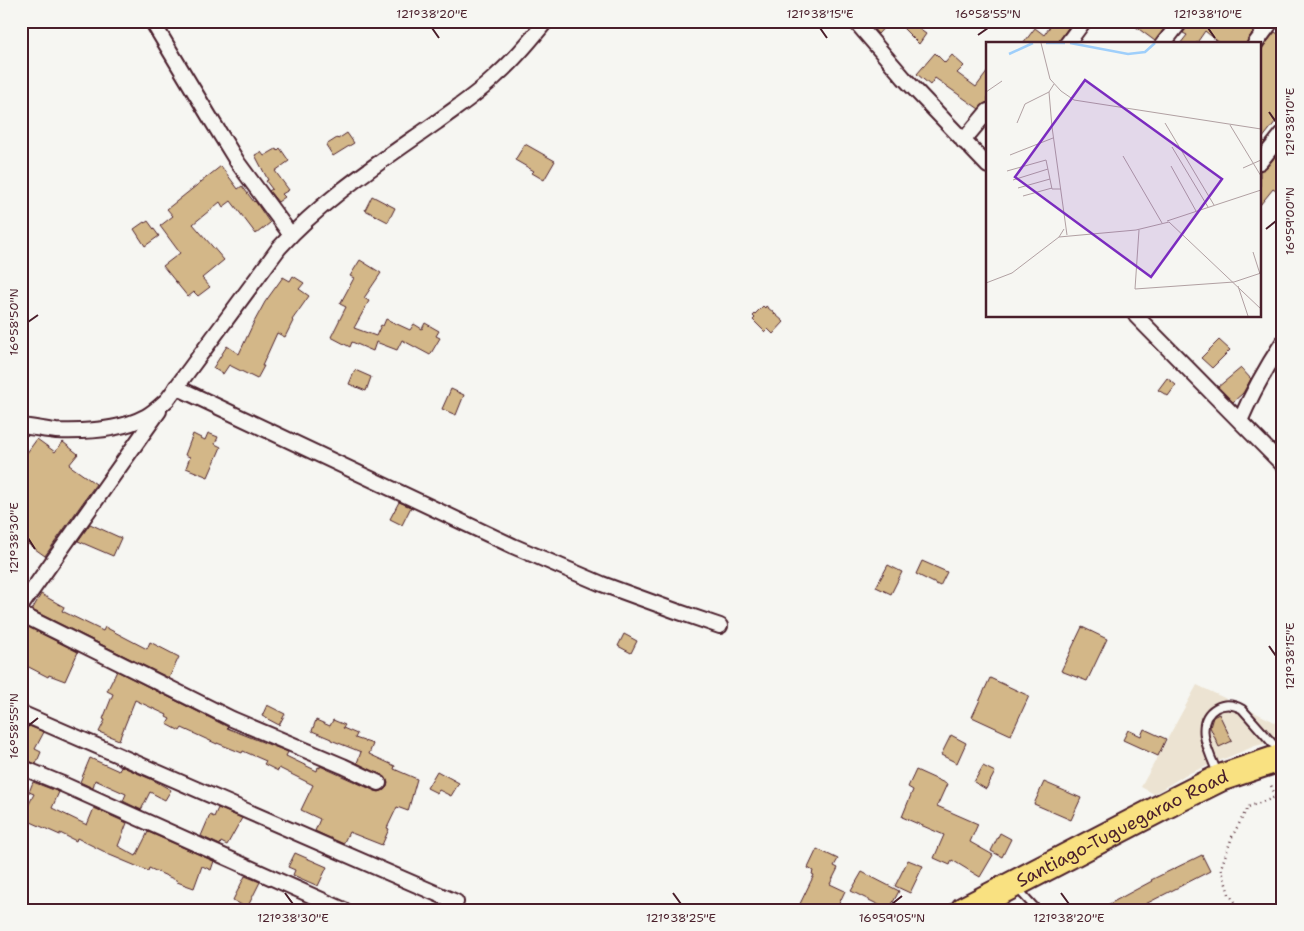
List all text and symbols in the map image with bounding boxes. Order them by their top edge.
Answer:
text: 121°38'20"E [396,6,468,22]
text: 121°38'15"E [786,6,854,22]
text: 16°58'55"N [955,6,1021,22]
text: 121°38'10"E [1174,6,1242,22]
inset map [986,42,1262,318]
text: 121°38'10"E [1282,88,1298,156]
text: 16°59'00"N [1282,187,1298,255]
text: 16°58'50"N [6,288,22,356]
text: 121°38'30"E [6,502,22,574]
text: 121°38'15"E [1282,622,1298,690]
text: 16°58'55"N [6,693,22,759]
street label: Santiago-Tuguegarao Road [1012,764,1231,893]
text: 121°38'30"E [257,910,329,926]
text: 121°38'25"E [646,910,716,926]
text: 16°59'05"N [859,910,925,926]
text: 121°38'20"E [1033,910,1105,926]

